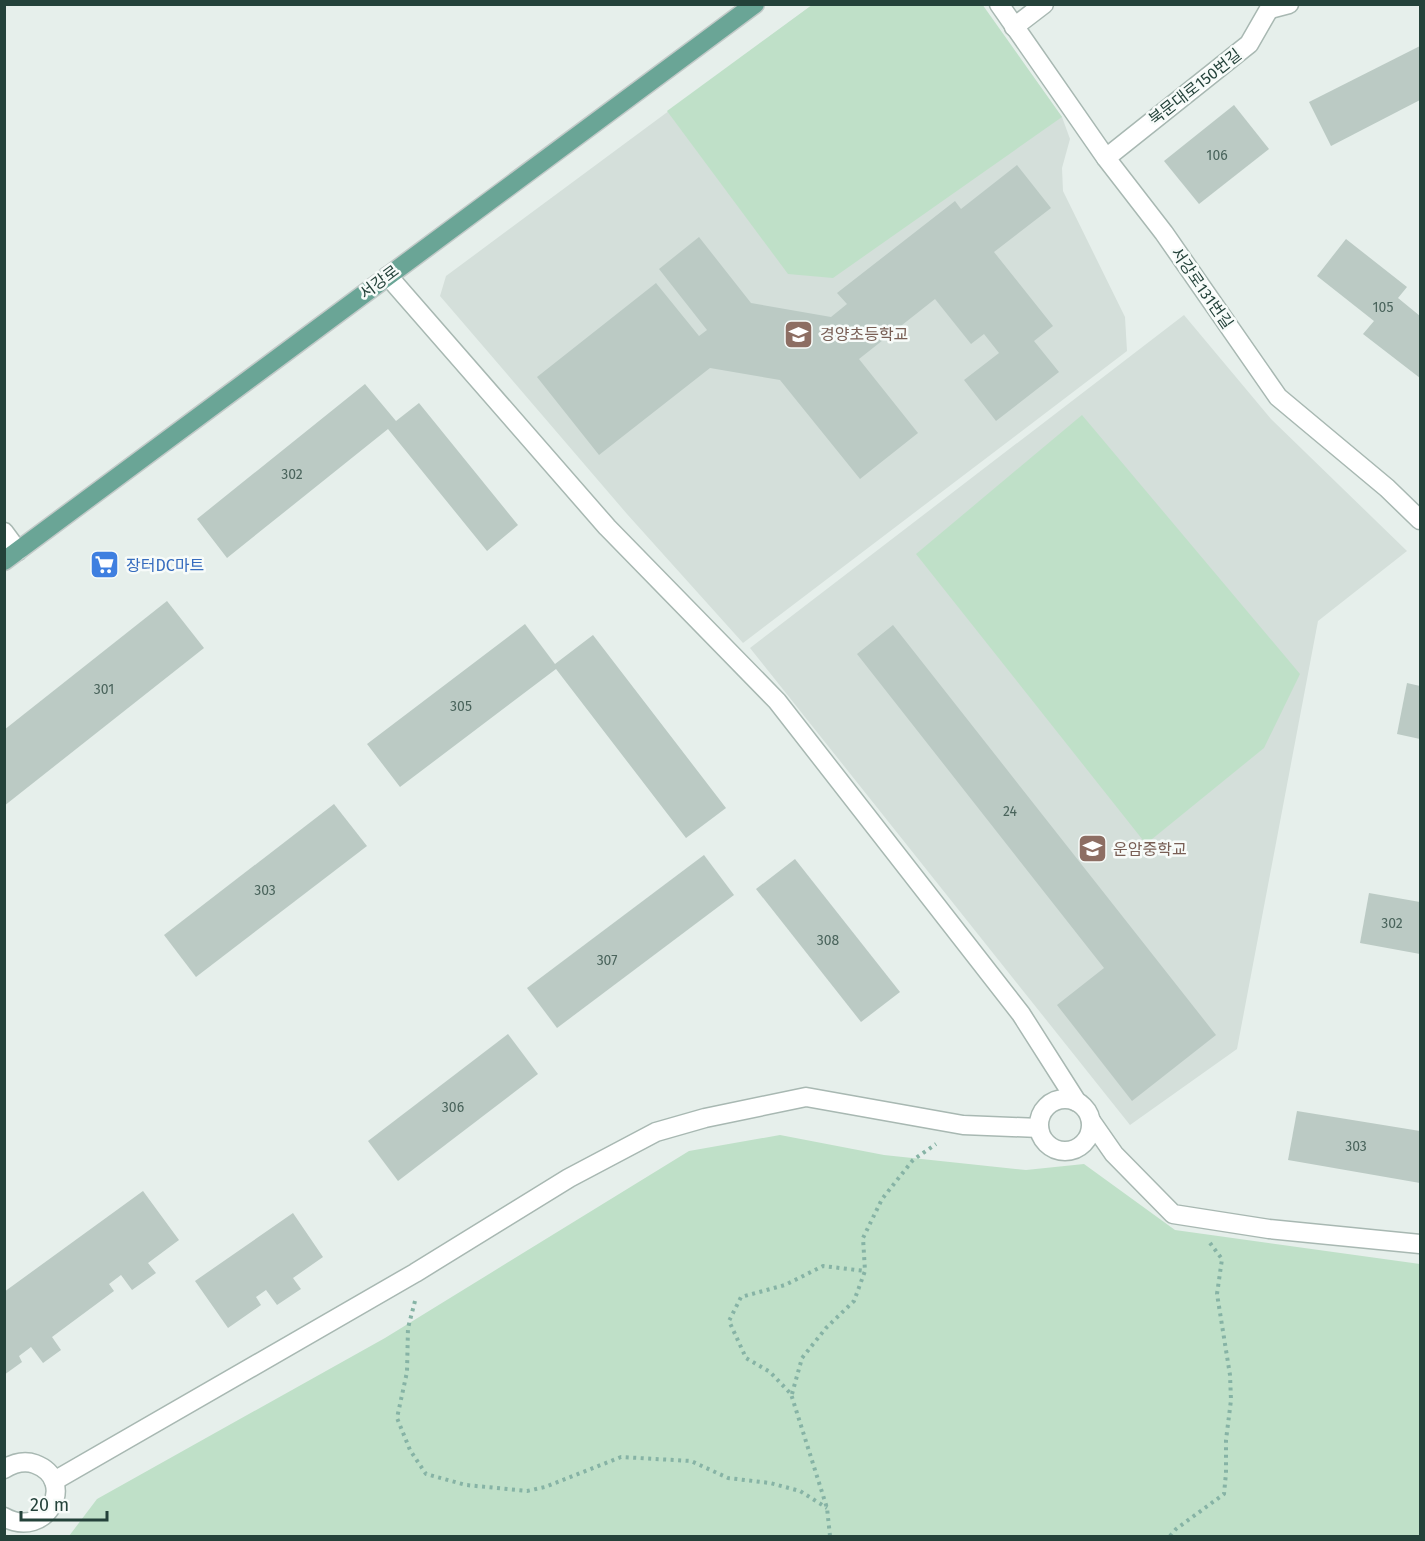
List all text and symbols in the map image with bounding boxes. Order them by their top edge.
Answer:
street label: 북문대로150번길 [1145,45,1245,129]
house number: 106 [1206,147,1228,164]
street label: 서강로131번길 [1167,244,1237,332]
street label: 서강로 [356,261,403,303]
house number: 105 [1373,299,1393,316]
school or university icon: 경양초등학교 [783,318,815,350]
place label: 경양초등학교 [820,325,908,344]
house number: 302 [281,466,303,483]
supermarket icon: 장터DC마트 [89,549,121,581]
place label: 장터DC마트 [126,556,204,575]
house number: 301 [94,681,114,698]
house number: 305 [450,698,472,715]
house number: 24 [1003,803,1018,820]
school or university icon: 운암중학교 [1076,833,1108,865]
place label: 운암중학교 [1113,840,1187,859]
house number: 303 [254,882,276,899]
house number: 302 [1381,915,1403,932]
house number: 308 [817,932,840,949]
house number: 307 [597,952,617,969]
house number: 306 [442,1099,464,1116]
house number: 303 [1345,1138,1367,1155]
scale bar [21,1484,106,1522]
text: 20 m [30,1494,69,1516]

